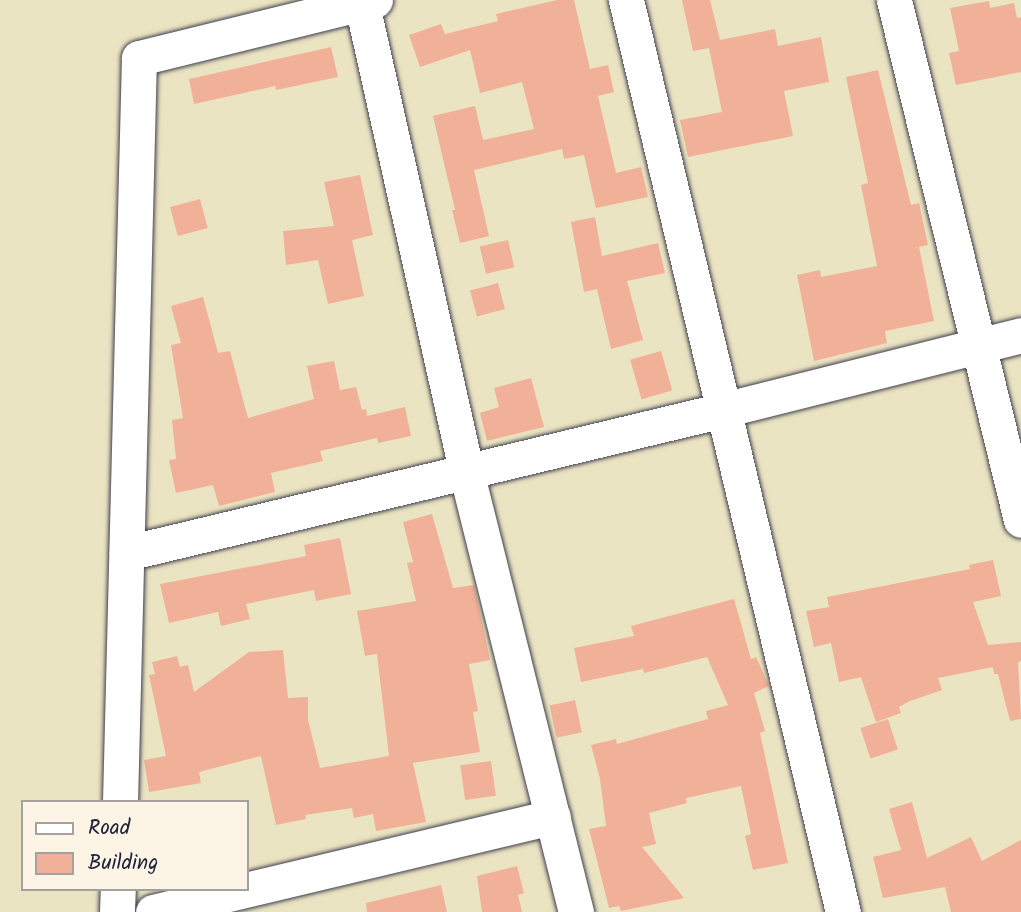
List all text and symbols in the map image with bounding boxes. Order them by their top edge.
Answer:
legend [21,800,248,891]
text: Road [88,812,130,845]
text: Building [88,847,158,880]

